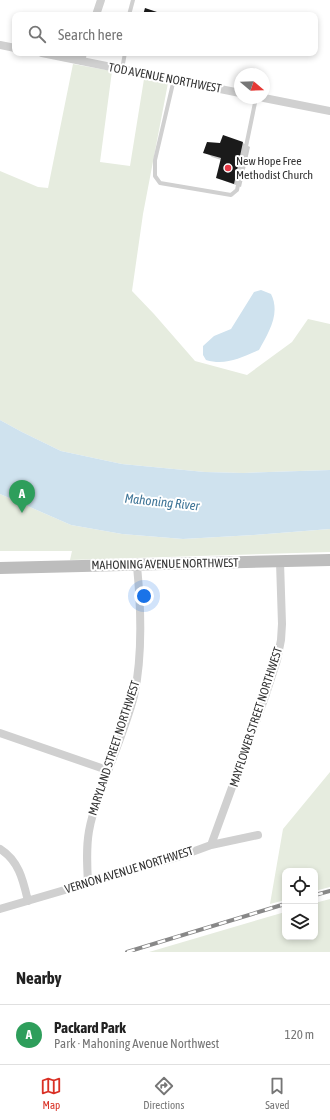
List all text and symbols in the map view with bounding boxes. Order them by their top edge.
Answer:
search box [12,12,318,56]
icon: search [26,23,48,45]
text: Search here [58,26,123,43]
street label: TOD AVENUE NORTHWEST [108,60,223,96]
north arrow [234,68,270,104]
place label: New Hope Free Methodist Church [236,154,313,182]
marker: New Hope Free Methodist Church [223,163,233,173]
pin: A [9,480,35,513]
water label: Mahoning River [124,491,201,514]
street label: MAHONING AVENUE NORTHWEST [91,556,239,572]
your location [134,586,154,606]
street label: MAYFLOWER STREET NORTHWEST [227,645,285,789]
street label: MARYLAND STREET NORTHWEST [86,678,143,817]
street label: VERNON AVENUE NORTHWEST [63,844,196,896]
map controls [282,868,318,940]
button: locate [282,868,318,904]
button: layers [282,904,318,940]
text: Nearby [16,968,62,988]
text: Packard Park [54,1019,126,1036]
text: A [26,1027,32,1042]
text: 120 m [285,1027,314,1042]
text: Park · Mahoning Avenue Northwest [54,1036,219,1051]
tab: Map [40,1075,62,1111]
tab: Directions [143,1075,184,1111]
tab: Saved [265,1075,290,1111]

